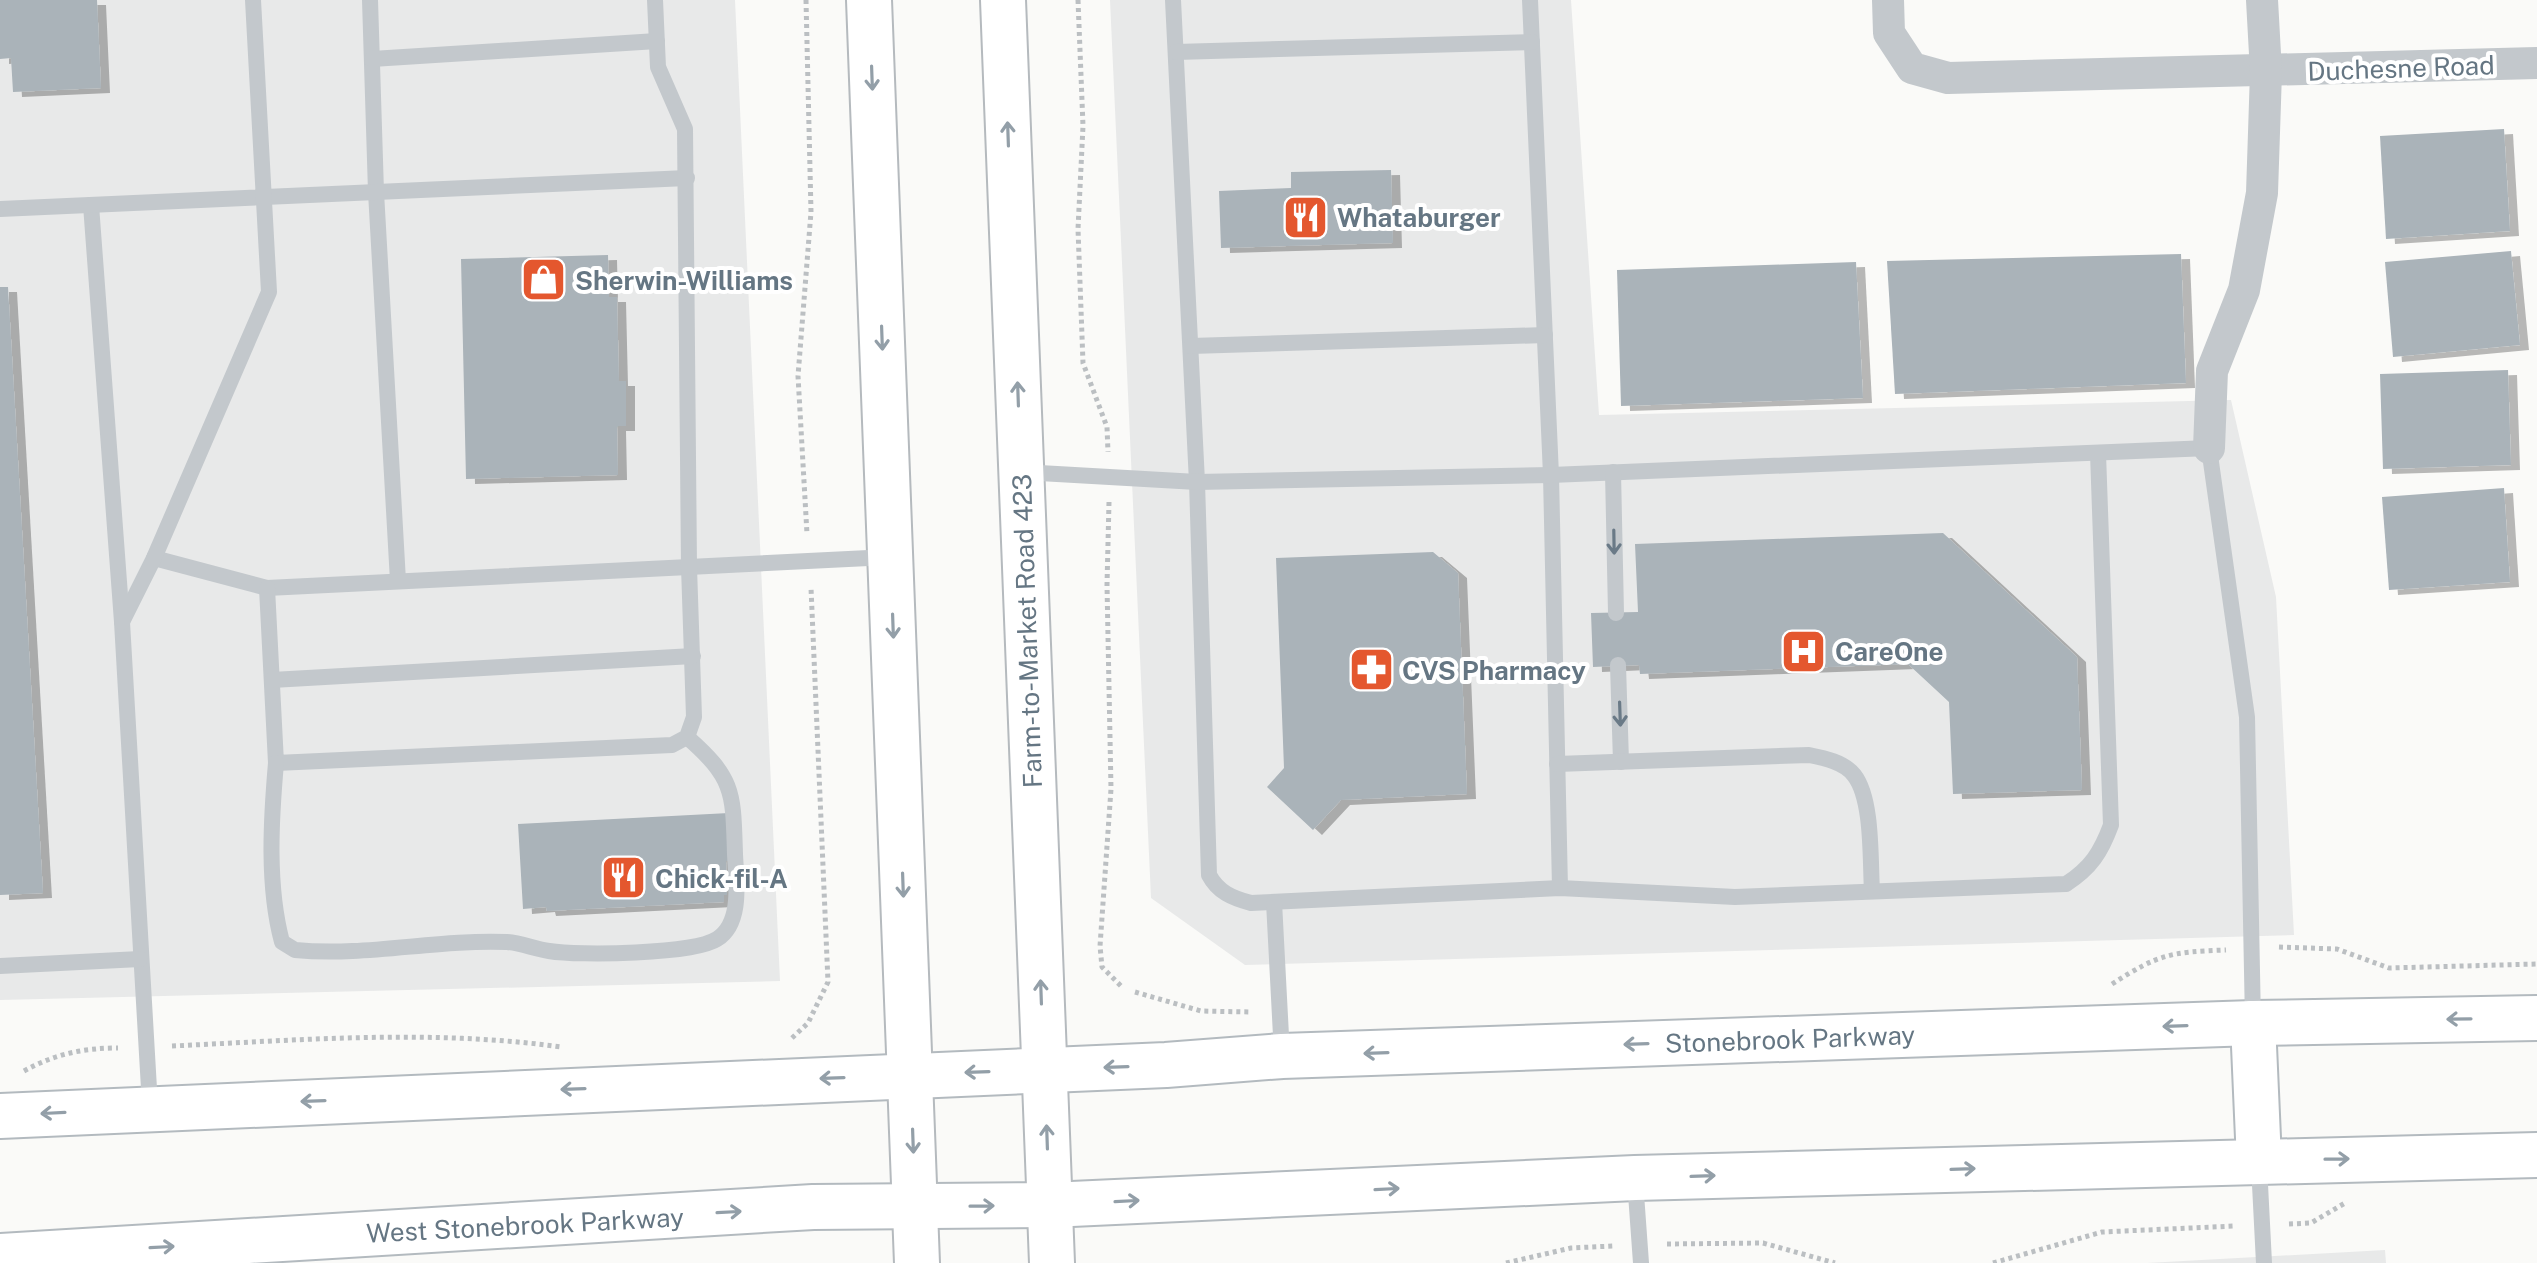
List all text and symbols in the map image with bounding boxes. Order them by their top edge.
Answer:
street label: Duchesne Road [2307,49,2495,87]
one-way arrow [865,64,880,91]
one-way arrow [1001,121,1016,148]
restaurant icon: Whataburger [1282,193,1330,241]
place label: Whataburger [1337,202,1501,233]
shop icon: Sherwin-Williams [520,256,568,304]
place label: Sherwin-Williams [575,265,793,296]
one-way arrow [875,324,890,351]
one-way arrow [1011,381,1026,408]
street label: Farm-to-Market Road 423 [1006,473,1048,789]
one-way arrow [1607,528,1622,555]
one-way arrow [886,612,901,639]
hospital icon: CareOne [1780,627,1828,675]
place label: CareOne [1835,636,1944,667]
pharmacy icon: CVS Pharmacy [1347,646,1395,694]
place label: CVS Pharmacy [1402,655,1586,686]
one-way arrow [1612,700,1627,727]
restaurant icon: Chick-fil-A [600,854,648,902]
place label: Chick-fil-A [655,863,788,894]
one-way arrow [896,871,911,898]
one-way arrow [1034,979,1049,1006]
one-way arrow [2446,1012,2473,1027]
street label: Stonebrook Parkway [1664,1019,1916,1059]
one-way arrow [2162,1019,2189,1034]
one-way arrow [1623,1037,1650,1052]
one-way arrow [1363,1046,1390,1061]
one-way arrow [1103,1059,1130,1074]
one-way arrow [964,1065,991,1080]
one-way arrow [819,1071,846,1086]
one-way arrow [560,1082,587,1097]
one-way arrow [300,1093,327,1108]
one-way arrow [40,1106,67,1121]
one-way arrow [1039,1124,1054,1151]
one-way arrow [905,1127,920,1154]
one-way arrow [2323,1152,2350,1167]
one-way arrow [1949,1162,1976,1177]
one-way arrow [1689,1169,1716,1184]
one-way arrow [1373,1182,1400,1197]
one-way arrow [1113,1194,1140,1209]
one-way arrow [968,1198,995,1214]
street label: West Stonebrook Parkway [365,1201,685,1249]
one-way arrow [715,1205,742,1220]
one-way arrow [148,1239,175,1254]

